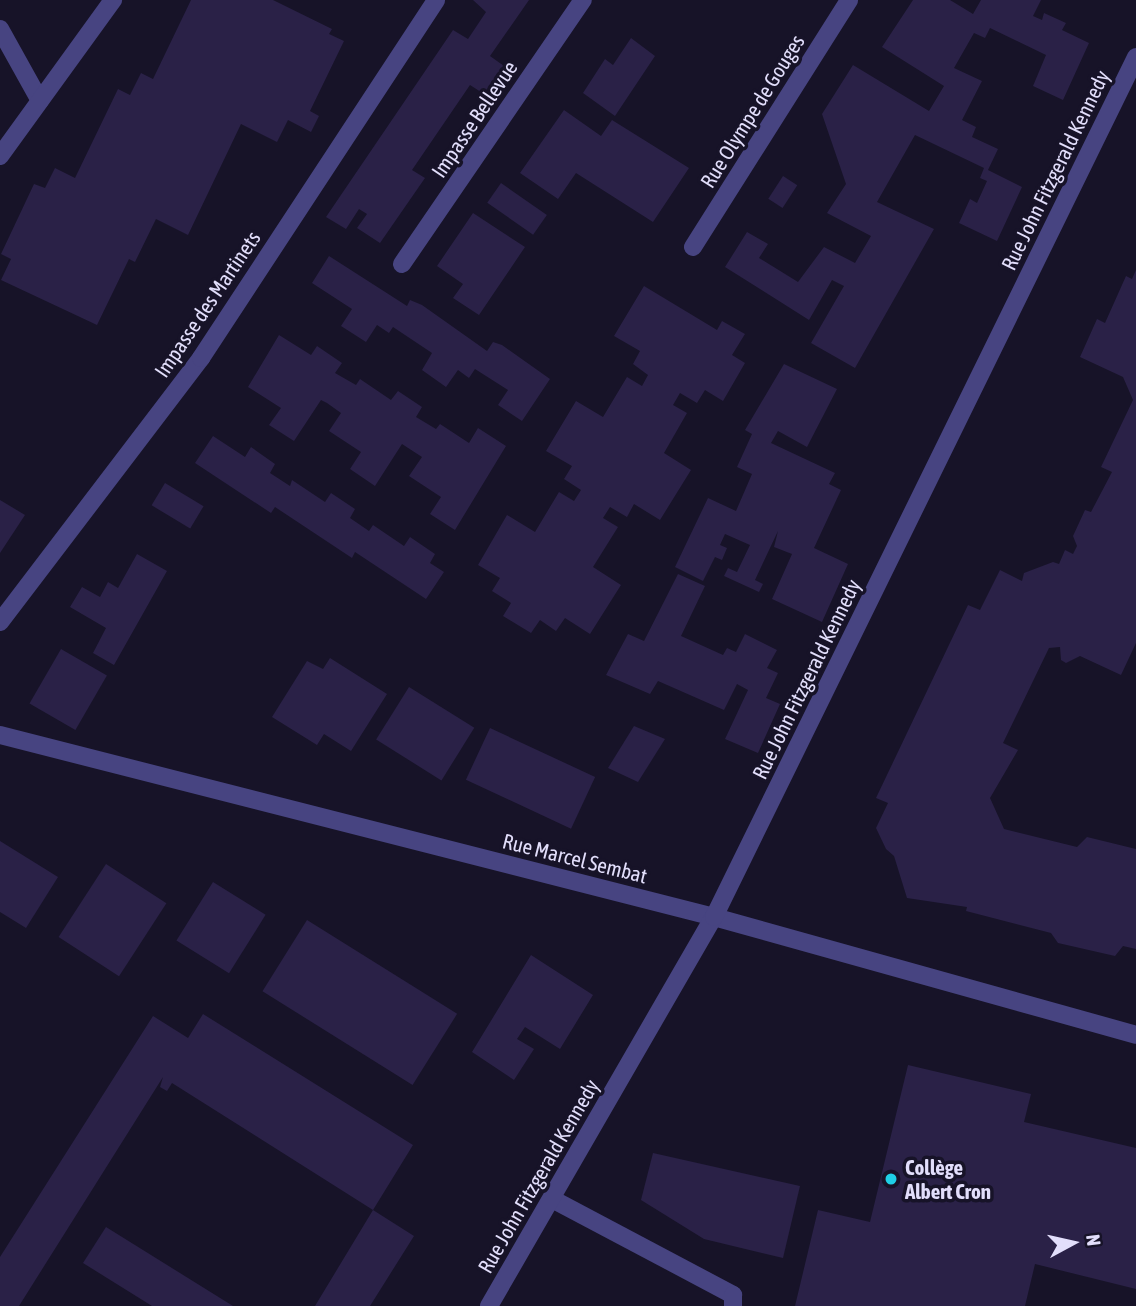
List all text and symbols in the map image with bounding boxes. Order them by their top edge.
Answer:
street label: Rue Olympe de Gouges [695,30,809,192]
street label: Impasse Bellevue [426,56,522,182]
street label: Rue John Fitzgerald Kennedy [996,66,1114,274]
street label: Impasse des Martinets [149,226,265,382]
street label: Rue John Fitzgerald Kennedy [747,575,865,783]
street label: Rue Marcel Sembat [500,828,650,888]
street label: Rue John Fitzgerald Kennedy [472,1075,604,1277]
place label: Collège Albert Cron [905,1154,991,1204]
marker: Collège Albert Cron [883,1171,899,1187]
north arrow [1038,1208,1108,1278]
text: N [1082,1233,1105,1247]

